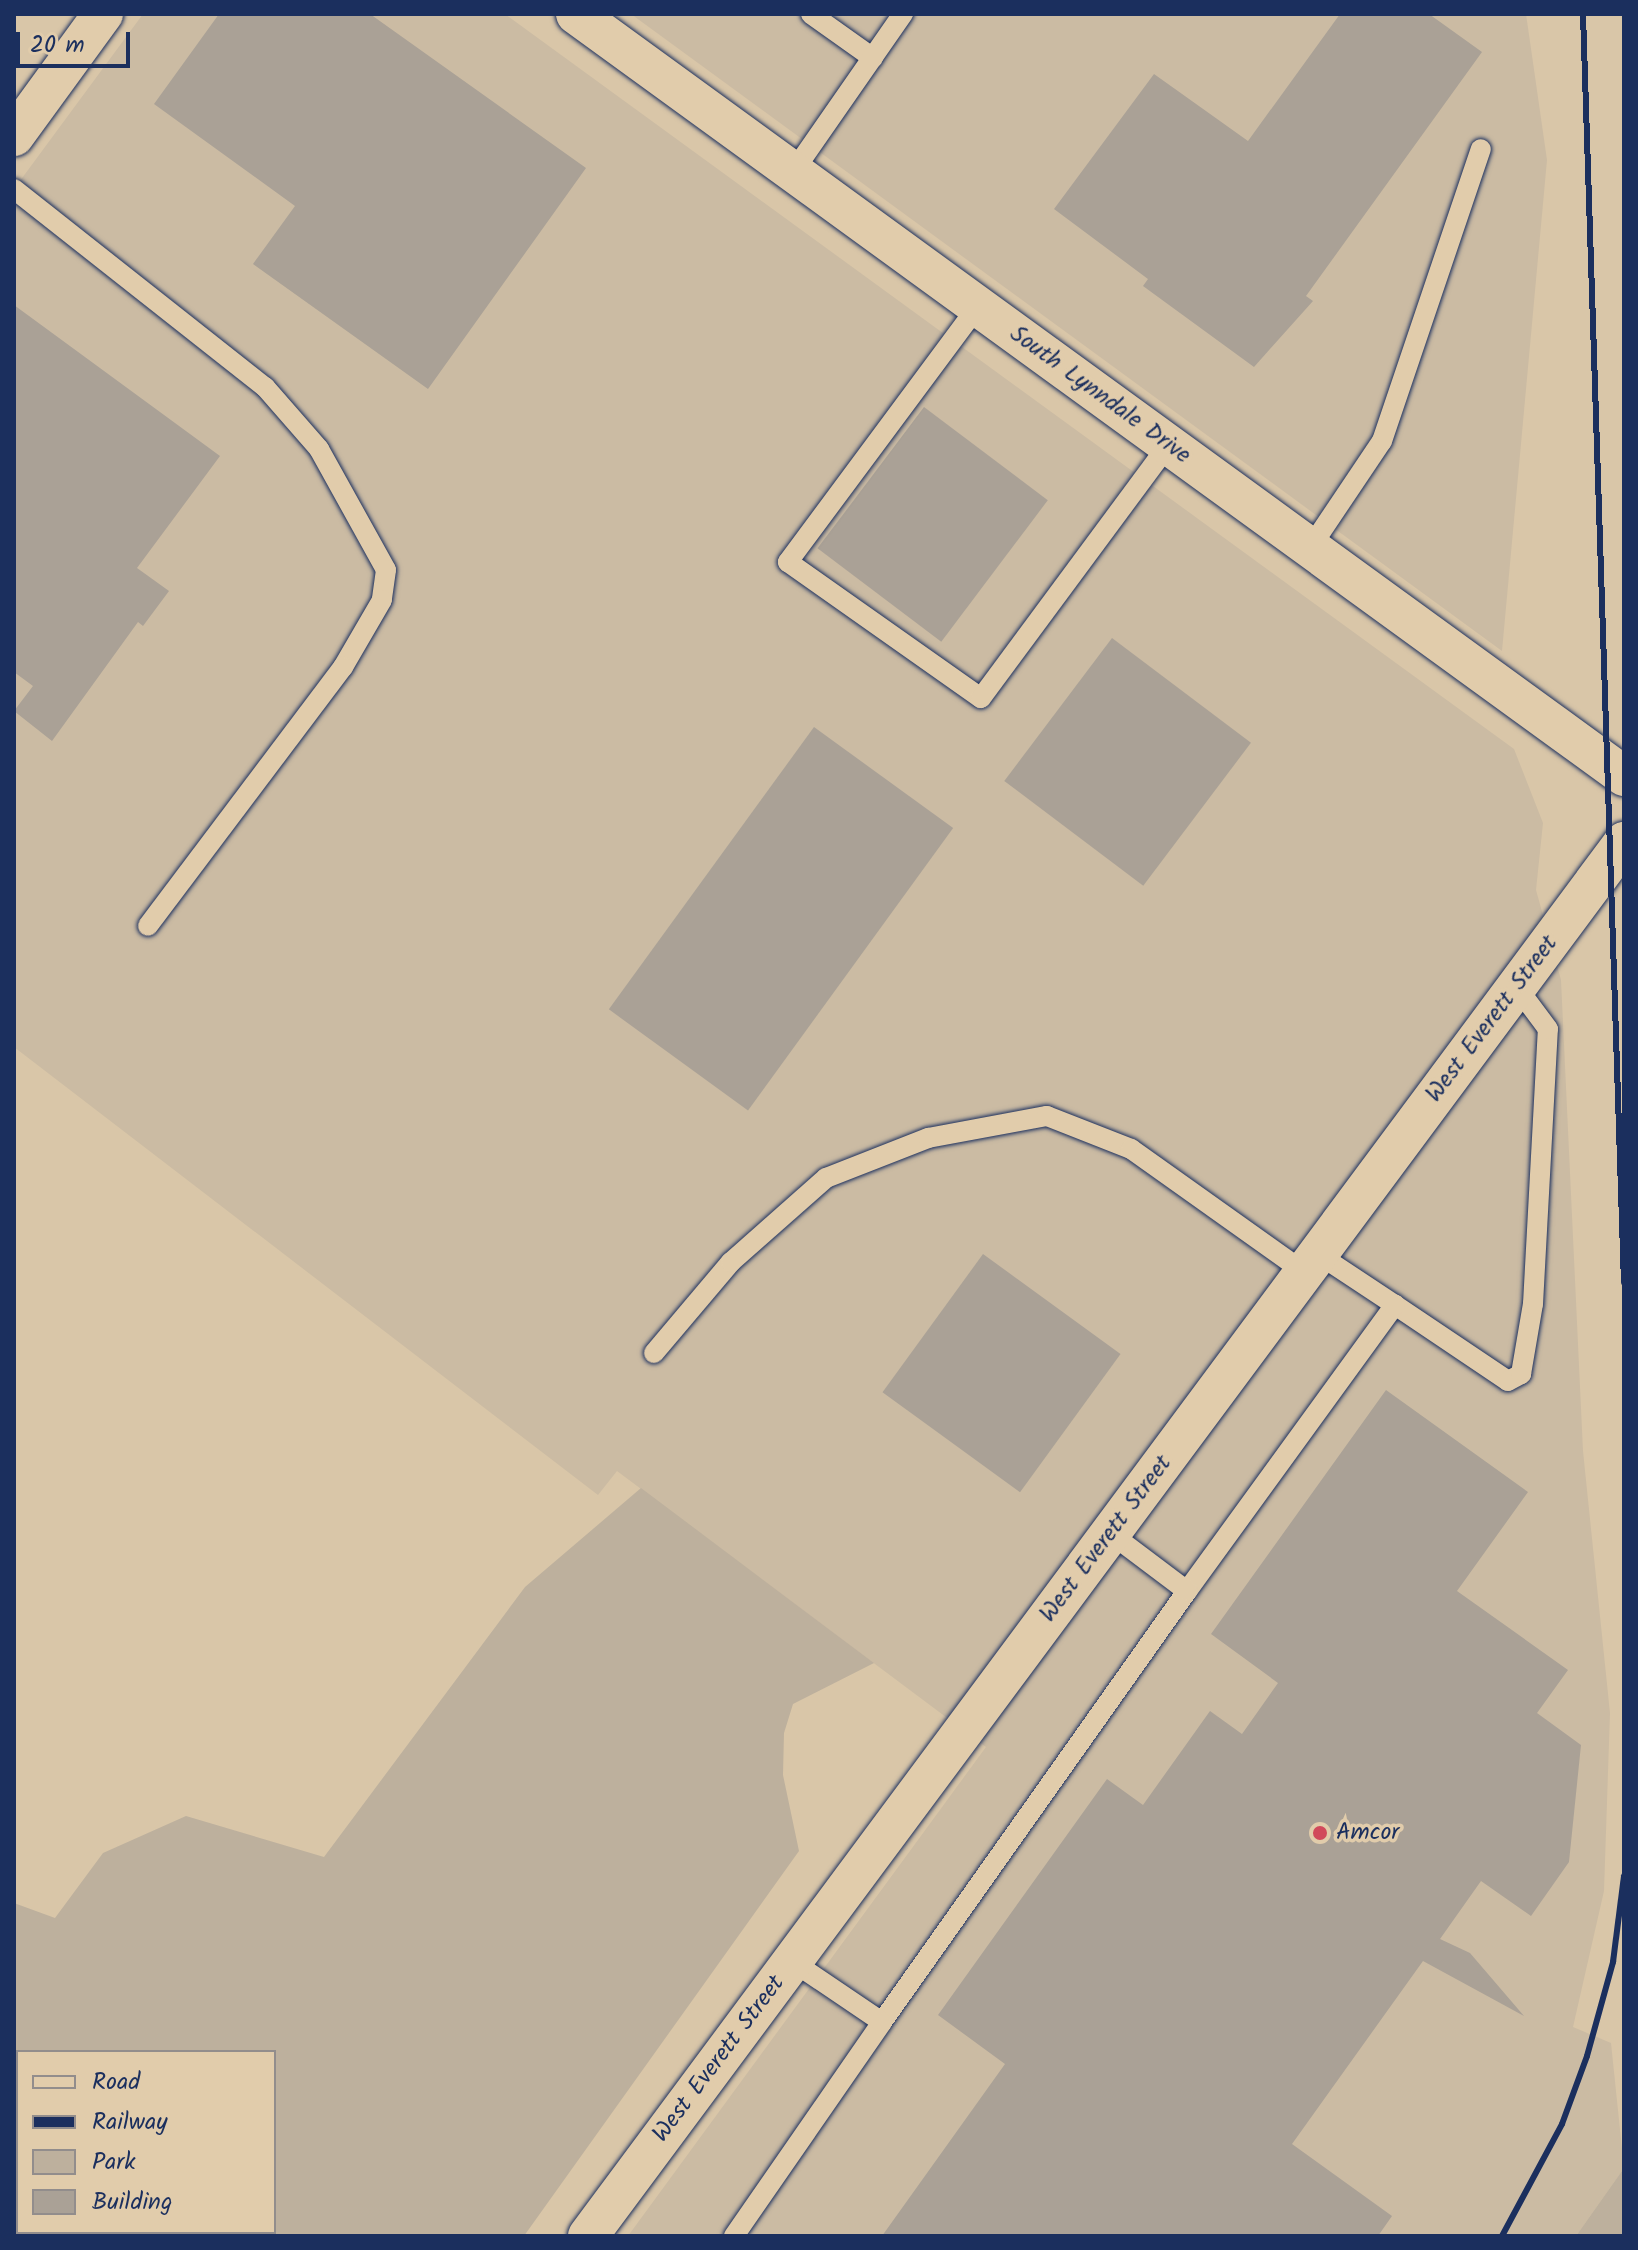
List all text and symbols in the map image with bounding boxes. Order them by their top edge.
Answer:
scale bar [20,16,134,66]
text: 20 m [30,26,85,65]
street label: South Lynndale Drive [1004,320,1196,470]
street label: West Everett Street [1420,930,1564,1108]
street label: West Everett Street [1034,1450,1178,1628]
place label: Amcor [1336,1819,1399,1847]
marker: Amcor [1311,1824,1329,1842]
street label: West Everett Street [647,1970,791,2148]
legend [16,2050,276,2234]
text: Road [92,2063,140,2102]
text: Railway [92,2103,168,2142]
text: Park [92,2143,136,2182]
text: Building [92,2183,172,2222]

